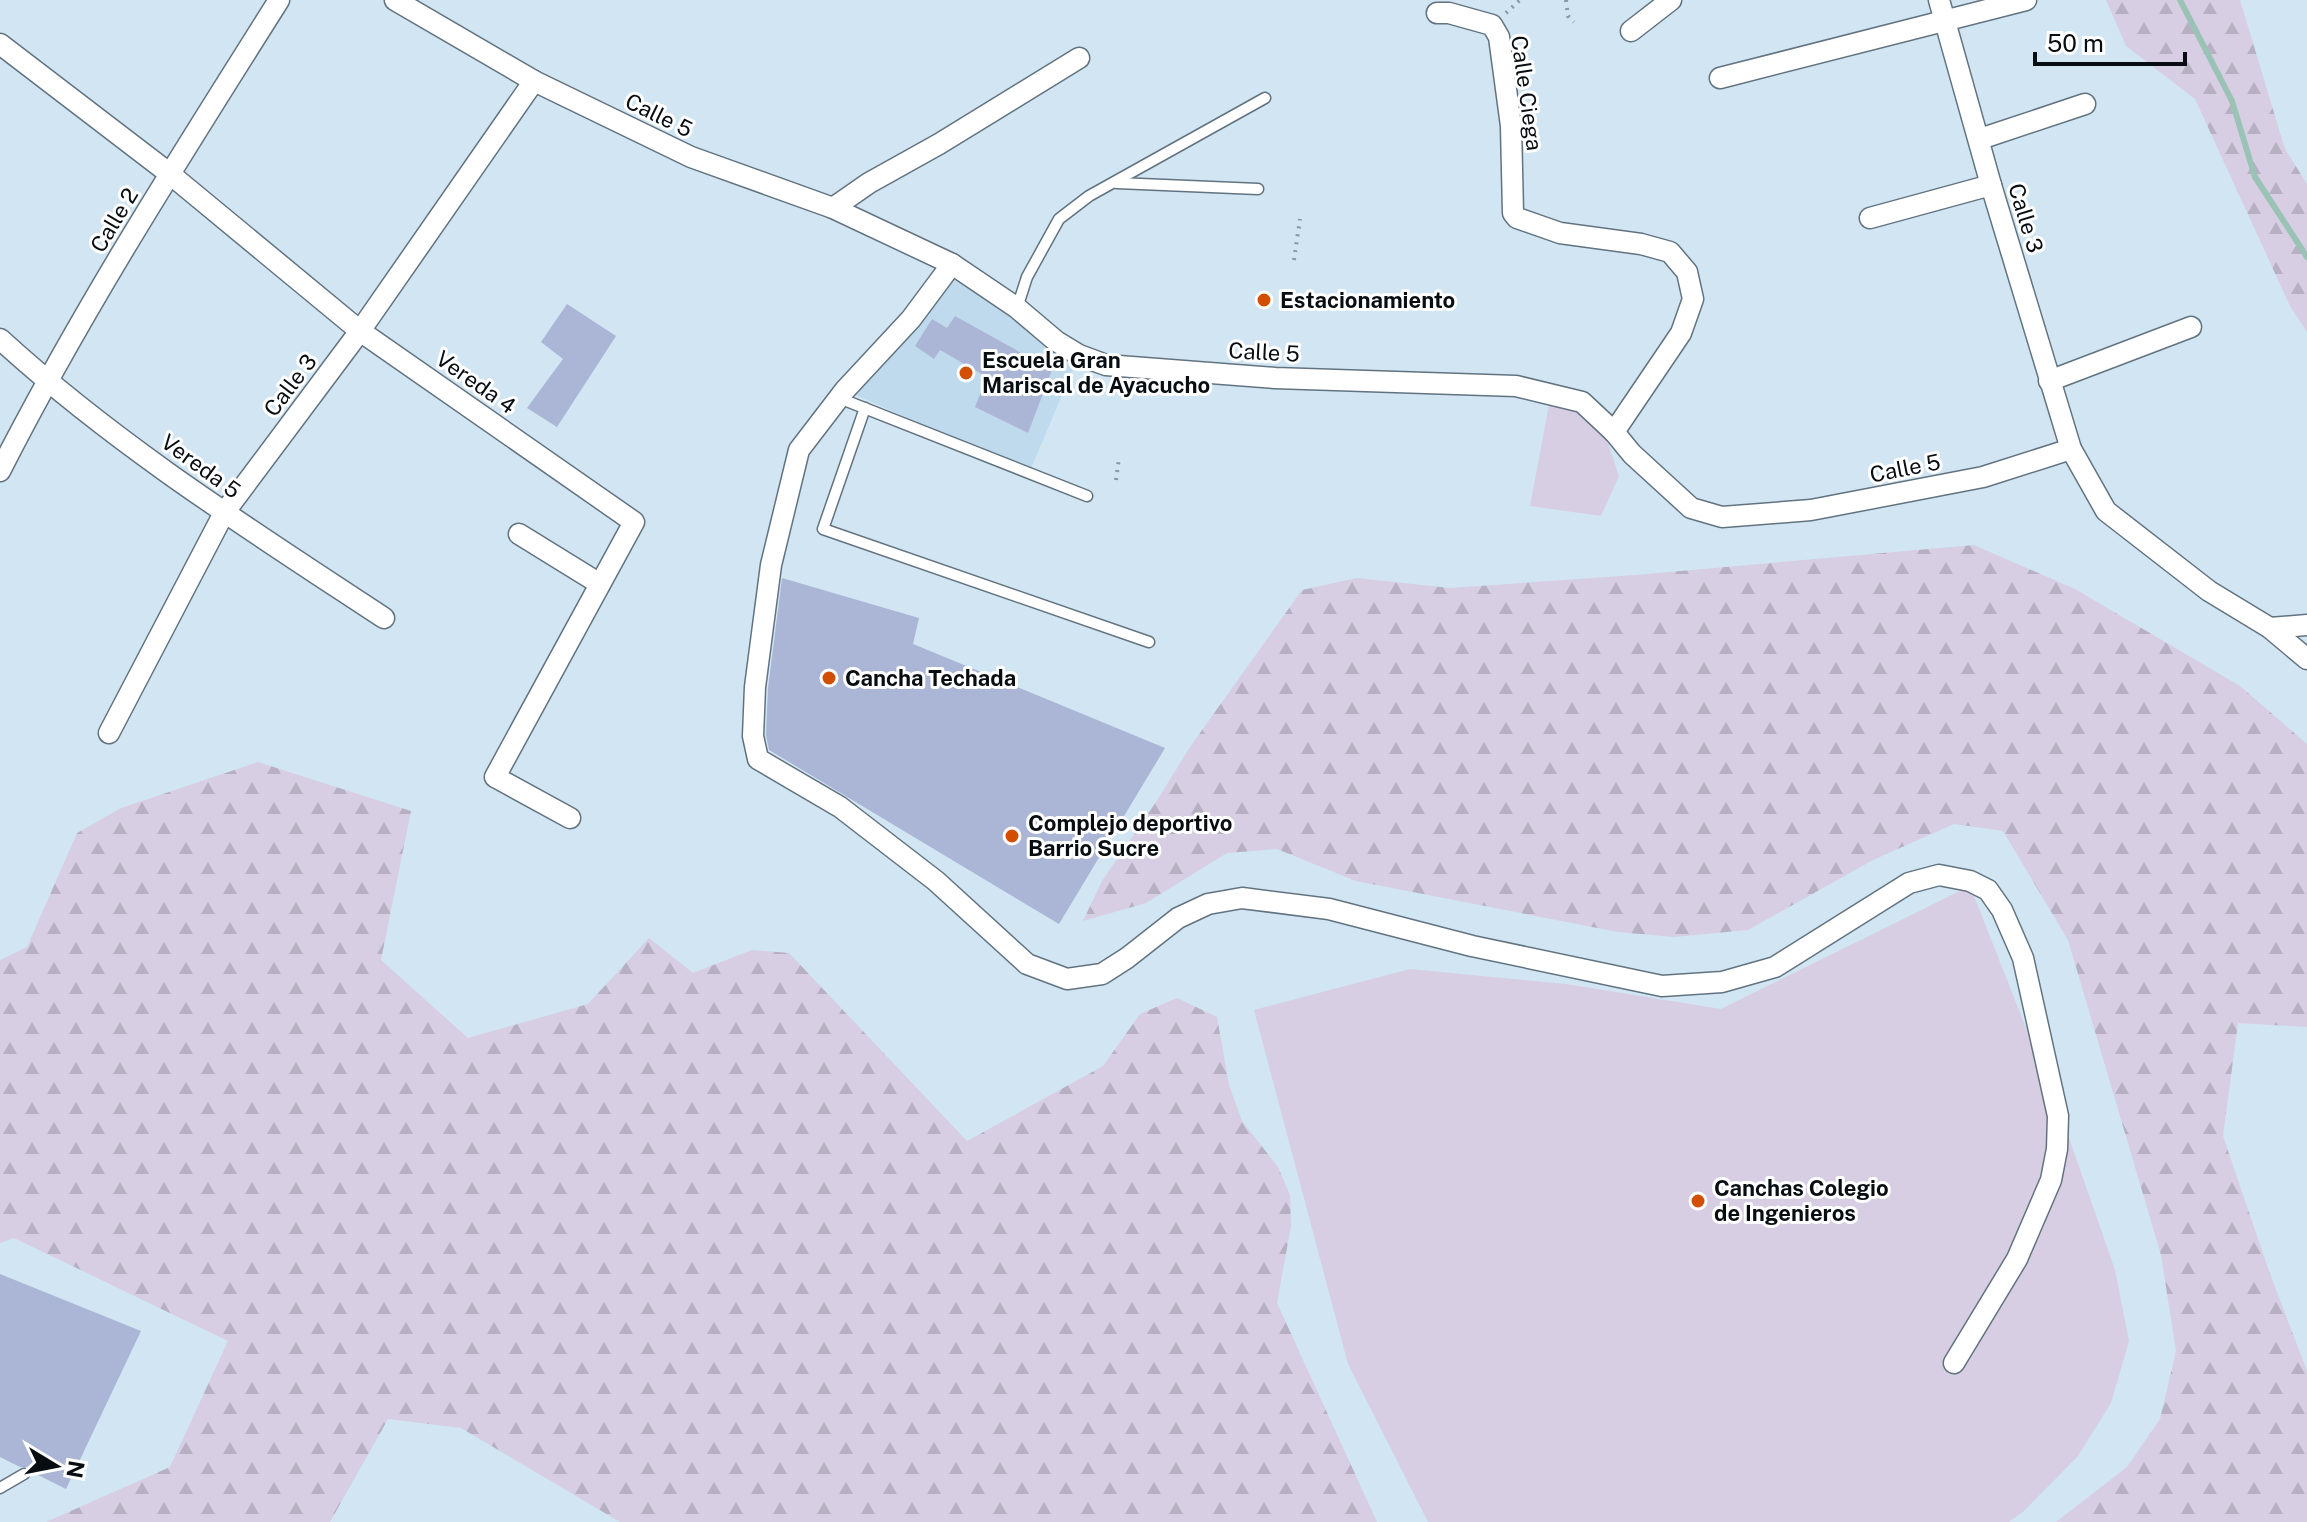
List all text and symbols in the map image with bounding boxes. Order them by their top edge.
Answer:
scale bar [2035,16,2185,66]
text: 50 m [2047,29,2104,57]
street label: Calle Ciega [1506,34,1548,152]
street label: Calle 5 [621,88,697,142]
street label: Calle 3 [2003,180,2049,256]
street label: Calle 2 [85,183,143,257]
place label: Estacionamiento [1280,287,1455,313]
marker: Estacionamiento [1255,291,1273,309]
street label: Calle 5 [1228,337,1300,367]
street label: Vereda 4 [431,345,521,419]
place label: Escuela Gran Mariscal de Ayacucho [982,347,1210,398]
street label: Calle 3 [258,349,322,421]
marker: Escuela Gran Mariscal de Ayacucho [957,364,975,382]
street label: Vereda 5 [156,428,246,504]
street label: Calle 5 [1867,448,1943,488]
place label: Cancha Techada [845,665,1016,691]
marker: Cancha Techada [820,669,838,687]
place label: Complejo deportivo Barrio Sucre [1028,810,1232,861]
marker: Complejo deportivo Barrio Sucre [1003,827,1021,845]
place label: Canchas Colegio de Ingenieros [1714,1175,1889,1226]
marker: Canchas Colegio de Ingenieros [1689,1192,1707,1210]
north arrow [16,1426,96,1506]
text: N [61,1459,90,1480]

